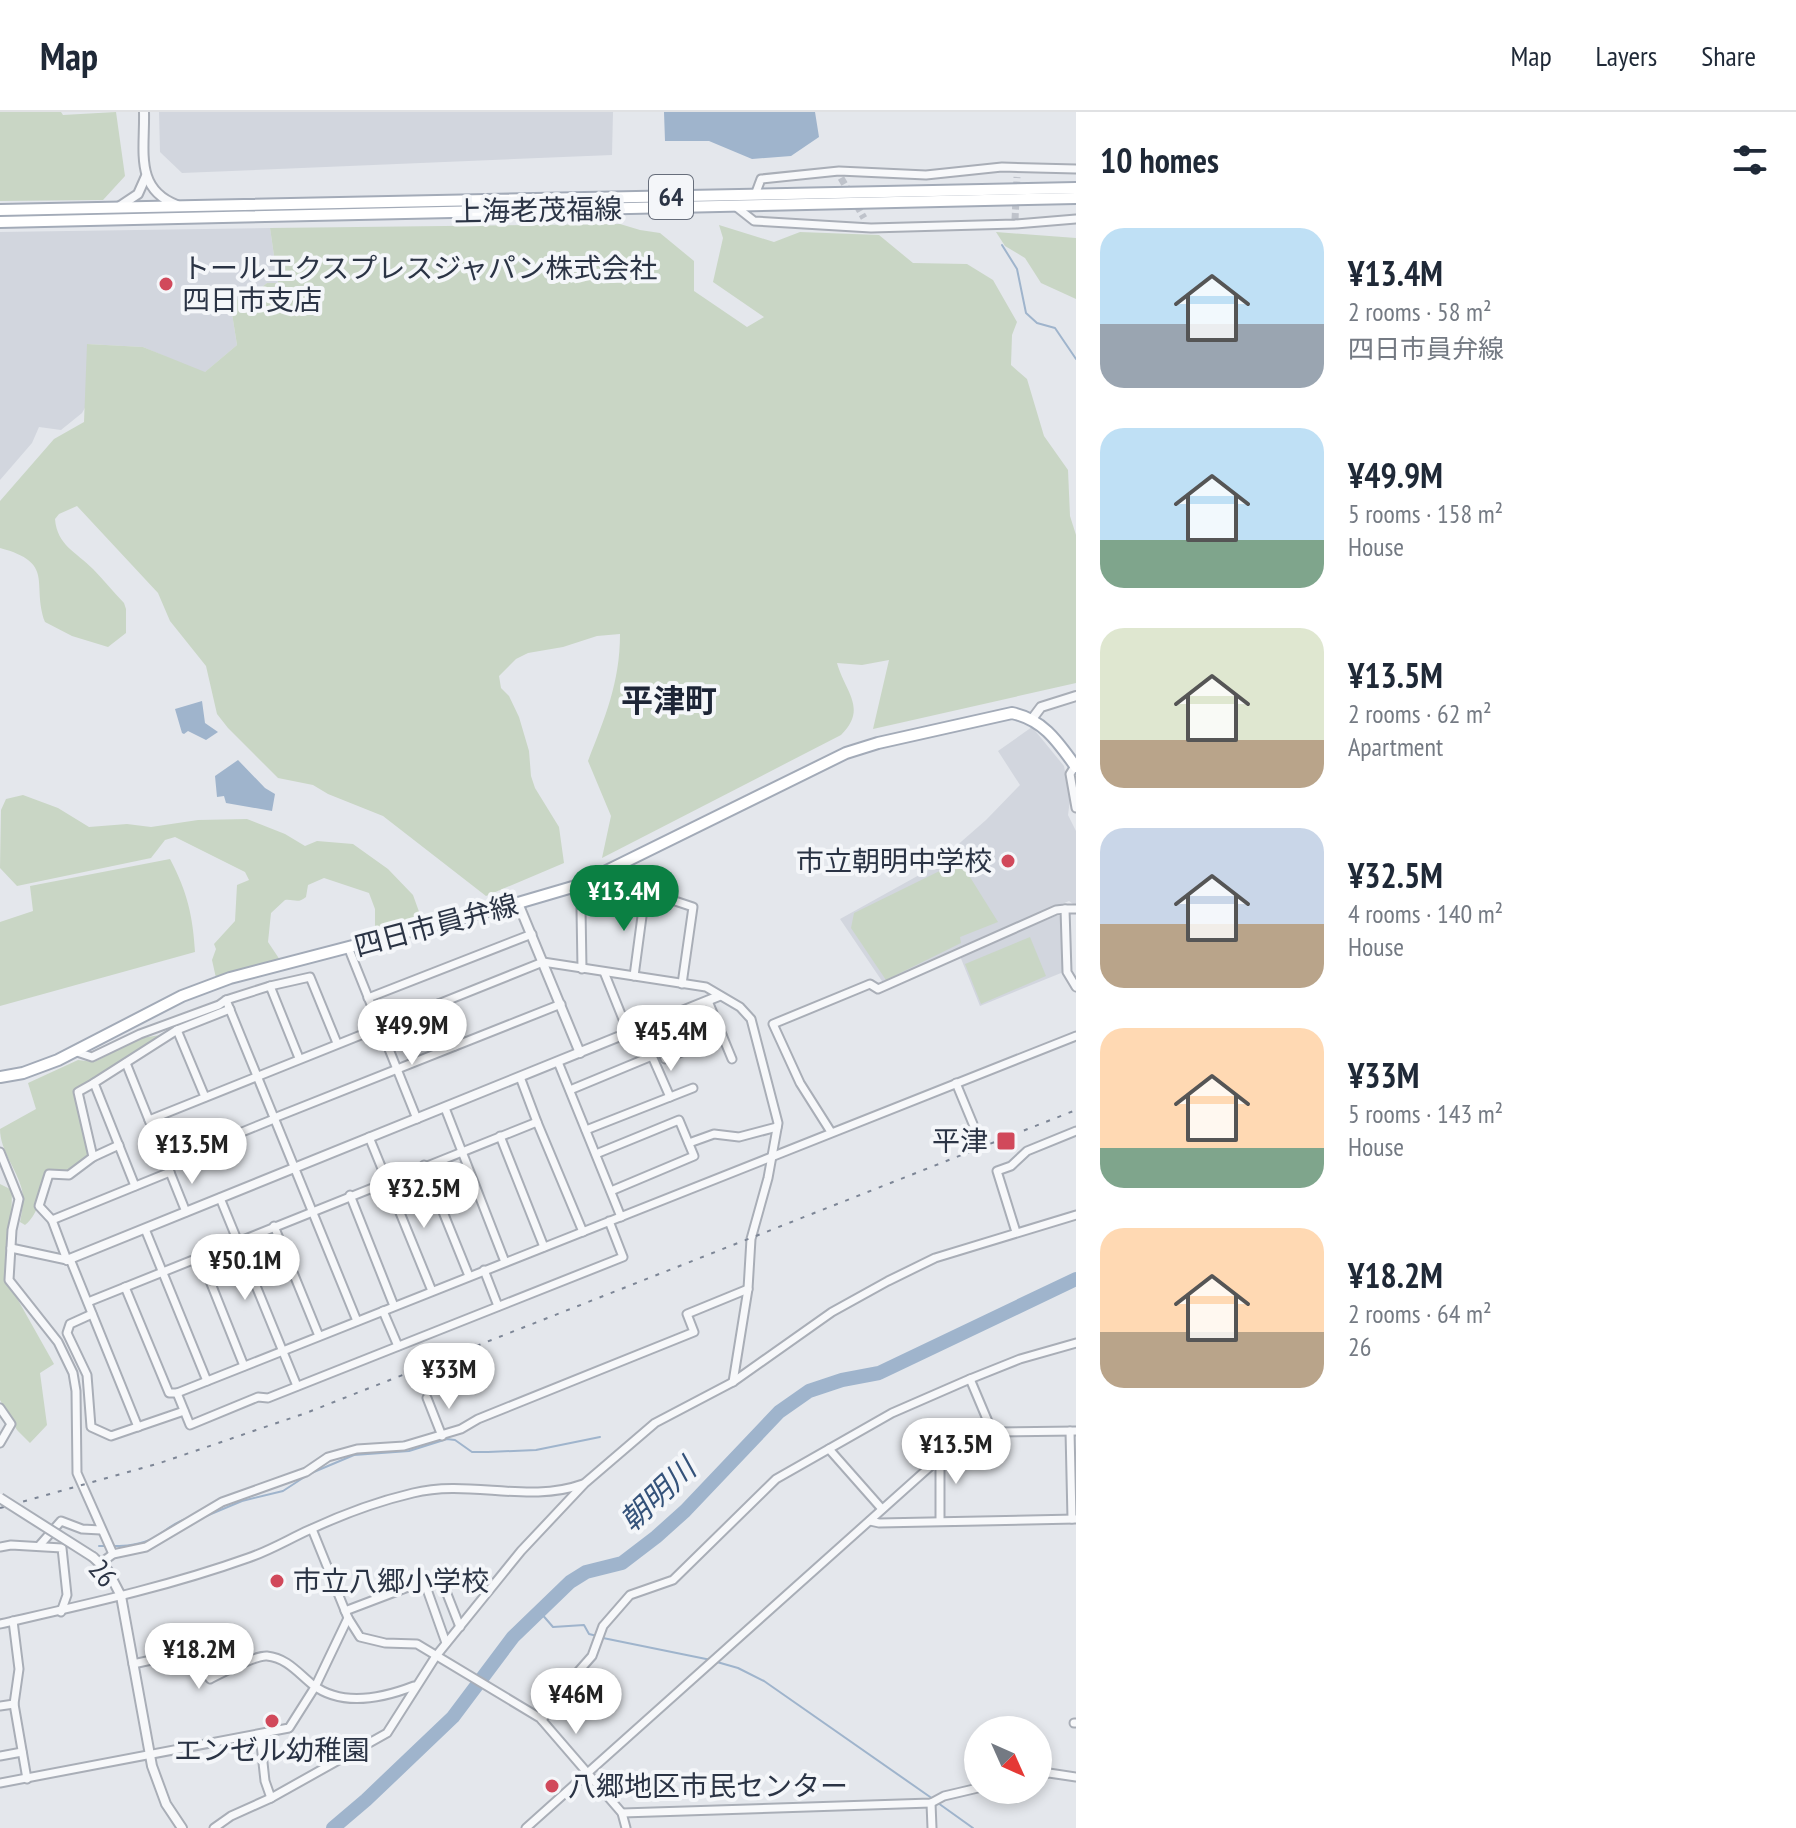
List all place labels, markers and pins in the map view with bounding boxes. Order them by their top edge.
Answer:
place label: トールエクスプレスジャパン株式会社 四日市支店 [182,249,657,318]
marker: トールエクスプレスジャパン株式会社 四日市支店 [157,275,175,293]
place label: 市立朝明中学校 [796,842,992,879]
marker: 市立朝明中学校 [999,852,1017,870]
pin: ¥13.4M [559,865,689,933]
pin: ¥49.9M [347,999,477,1067]
pin: ¥45.4M [606,1005,736,1073]
pin: ¥13.5M [127,1118,257,1186]
place label: 平津 [932,1122,988,1159]
marker: 平津 [995,1130,1017,1152]
pin: ¥32.5M [359,1162,489,1230]
pin: ¥50.1M [180,1234,310,1302]
pin: ¥33M [402,1343,496,1411]
pin: ¥13.5M [891,1418,1021,1486]
place label: 市立八郷小学校 [293,1562,489,1599]
marker: 市立八郷小学校 [268,1572,286,1590]
pin: ¥18.2M [134,1623,264,1691]
pin: ¥46M [529,1668,623,1736]
marker: エンゼル幼稚園 [263,1712,281,1730]
place label: エンゼル幼稚園 [174,1731,370,1768]
place label: 八郷地区市民センター [568,1767,848,1804]
marker: 八郷地区市民センター [543,1777,561,1795]

